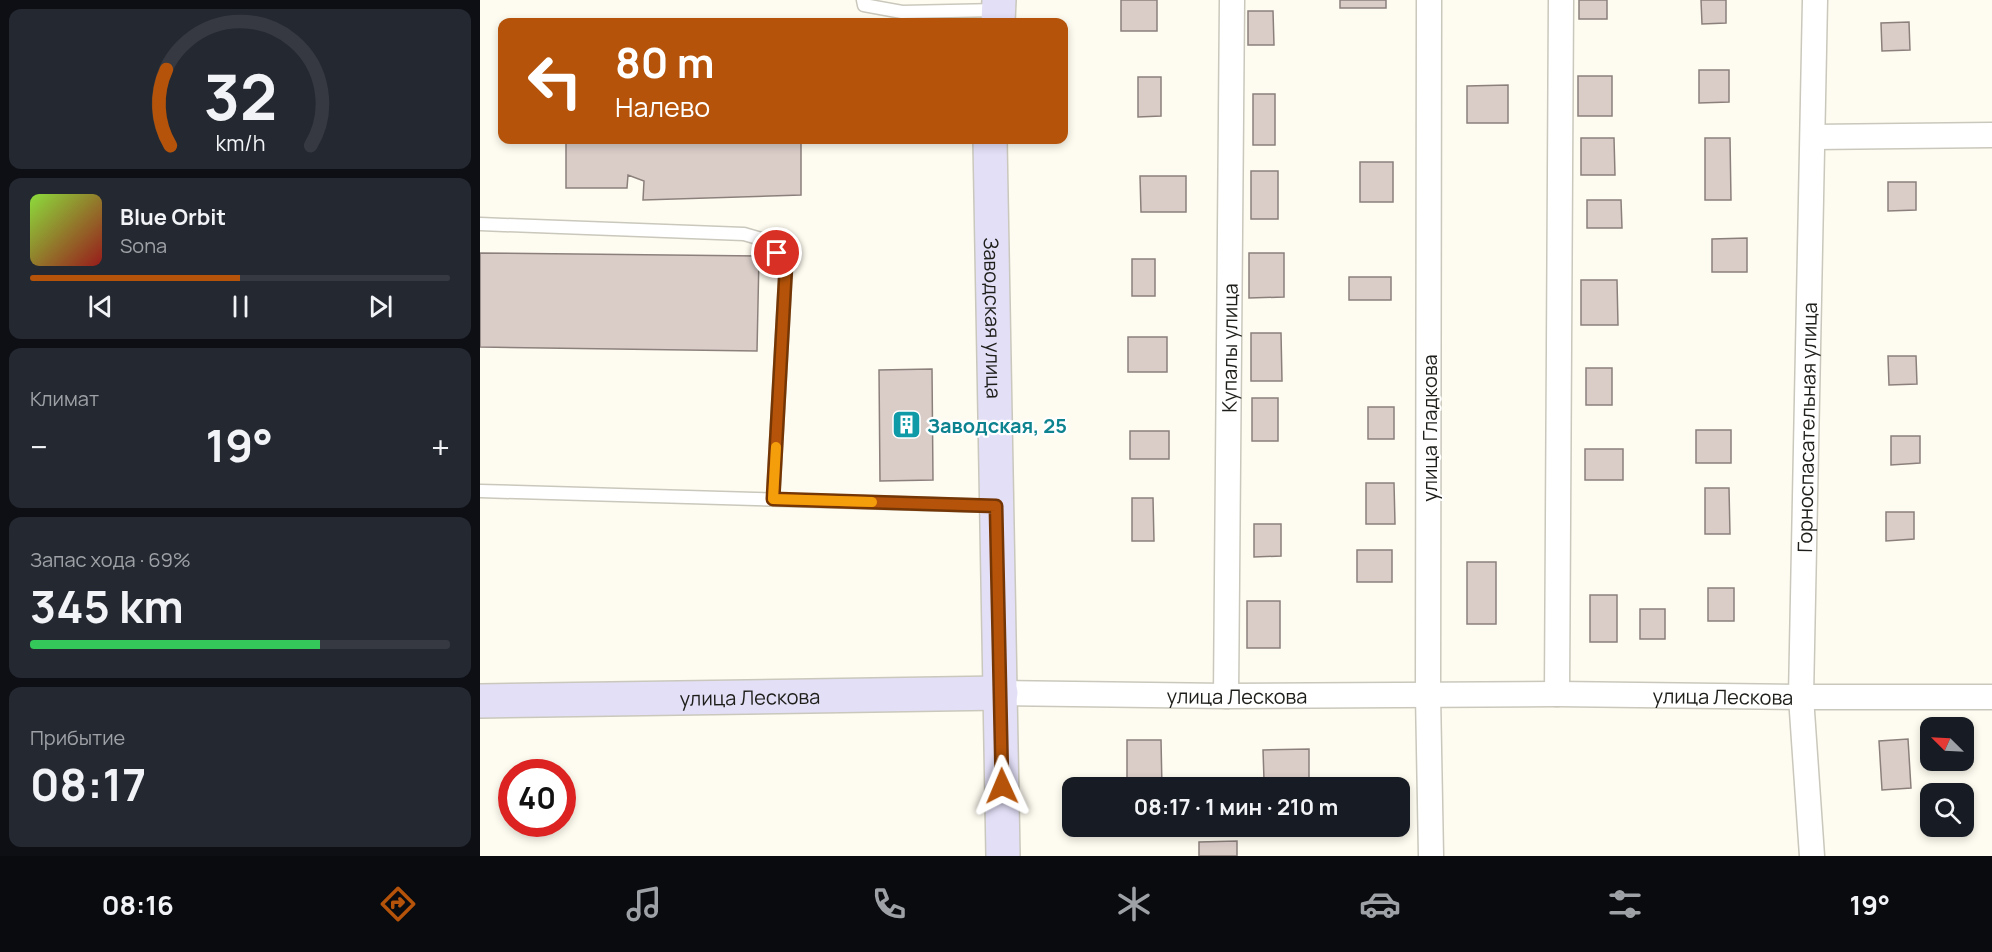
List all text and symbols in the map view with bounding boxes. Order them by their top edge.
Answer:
text: 80 m [615,33,715,91]
icon: left [516,42,594,120]
text: 32 [203,53,277,139]
text: Налево [615,88,710,125]
text: km/h [215,129,265,158]
text: Blue Orbit [120,202,226,232]
pin [751,227,802,278]
text: Sona [120,232,167,259]
icon: arrive [760,236,793,269]
street label: Заводская улица [978,237,1008,399]
street label: Купалы улица [1215,283,1243,413]
icon: previous [84,290,117,323]
icon: pause [224,290,257,323]
icon: next [364,290,397,323]
street label: Горноспасательная улица [1790,302,1822,553]
street label: улица Гладкова [1416,354,1443,502]
text: Климат [30,385,99,412]
building icon: Заводская, 25 [890,409,922,441]
place label: Заводская, 25 [927,412,1067,439]
text: 19° [205,414,273,476]
text: − [30,424,48,469]
text: + [431,424,450,469]
text: Запас хода · 69% [30,546,191,573]
text: 345 km [30,575,184,637]
street label: улица Лескова [679,682,821,711]
street label: улица Лескова [1166,682,1307,710]
street label: улица Лескова [1652,682,1793,710]
north arrow [1920,717,1974,771]
map controls [1920,717,1974,837]
text: Прибытие [30,724,125,751]
text: 08:17 [30,753,146,815]
position arrow [970,754,1034,818]
speed limit sign: 40 [498,759,576,837]
button: search [1920,783,1974,837]
text: 08:17 · 1 мин · 210 m [1134,792,1338,822]
icon: directions [377,883,419,925]
icon: music [623,883,665,925]
icon: phone [868,883,910,925]
icon: climate [1113,883,1155,925]
icon: car [1359,883,1401,925]
icon: filters [1604,883,1646,925]
text: 08:16 [102,886,174,923]
text: 19° [1849,886,1890,923]

